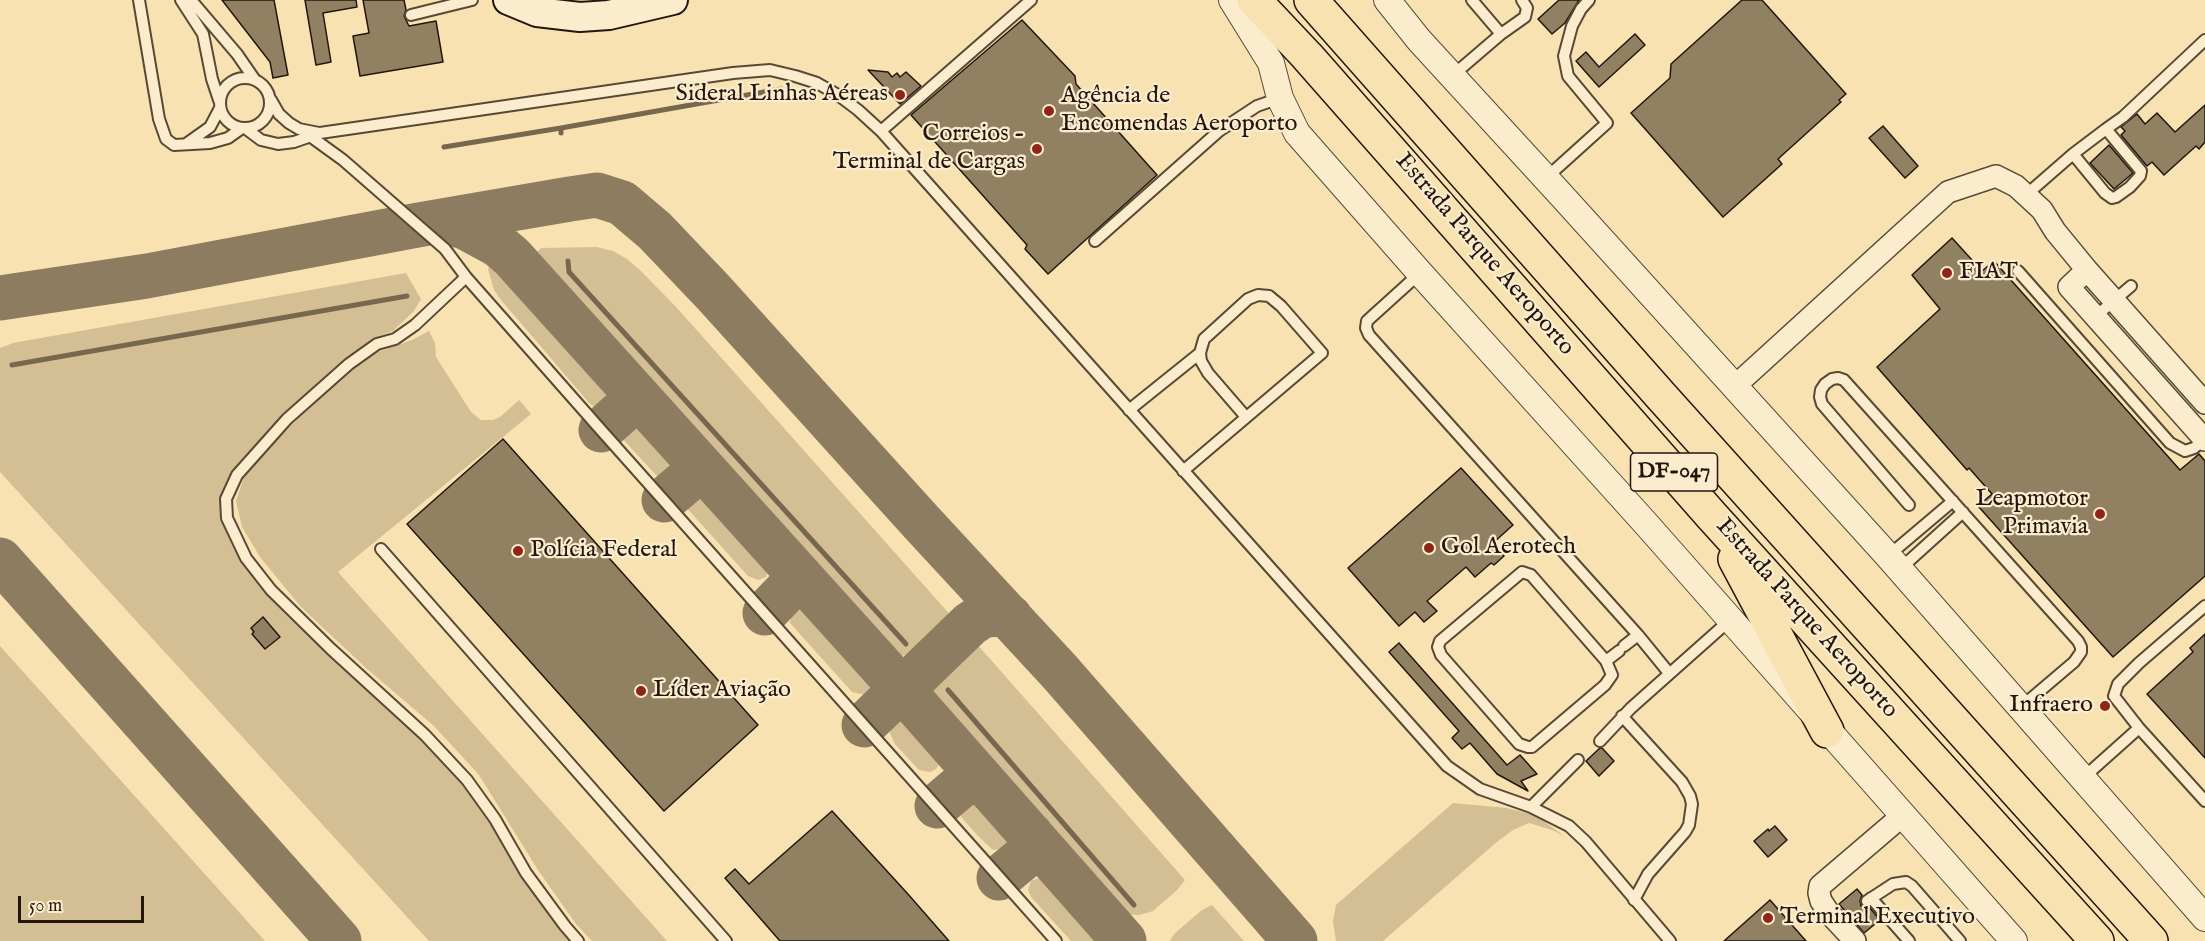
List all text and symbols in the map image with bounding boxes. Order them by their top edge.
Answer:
place label: Sideral Linhas Aéreas [676,81,888,109]
place label: Agência de Encomendas Aeroporto [1061,83,1298,139]
marker: Sideral Linhas Aéreas [893,88,907,102]
marker: Agência de Encomendas Aeroporto [1042,104,1056,118]
place label: Correios - Terminal de Cargas [833,121,1025,177]
marker: Correios - Terminal de Cargas [1030,142,1044,156]
street label: Estrada Parque Aeroporto [1388,148,1580,362]
place label: FIAT [1959,259,2018,287]
marker: FIAT [1940,266,1954,280]
road number: DF-047 [1630,453,1718,491]
place label: Leapmotor Primavia [1975,486,2088,542]
marker: Leapmotor Primavia [2093,507,2107,521]
street label: Estrada Parque Aeroporto [1709,513,1903,725]
place label: Gol Aerotech [1441,534,1576,562]
place label: Polícia Federal [530,537,677,565]
marker: Gol Aerotech [1422,541,1436,555]
marker: Polícia Federal [511,544,525,558]
place label: Líder Aviação [653,677,791,705]
marker: Líder Aviação [634,684,648,698]
place label: Infraero [2009,692,2093,720]
marker: Infraero [2098,699,2112,713]
scale bar [21,884,147,922]
text: 50 m [29,895,62,918]
place label: Terminal Executivo [1780,904,1975,932]
marker: Terminal Executivo [1761,911,1775,925]

